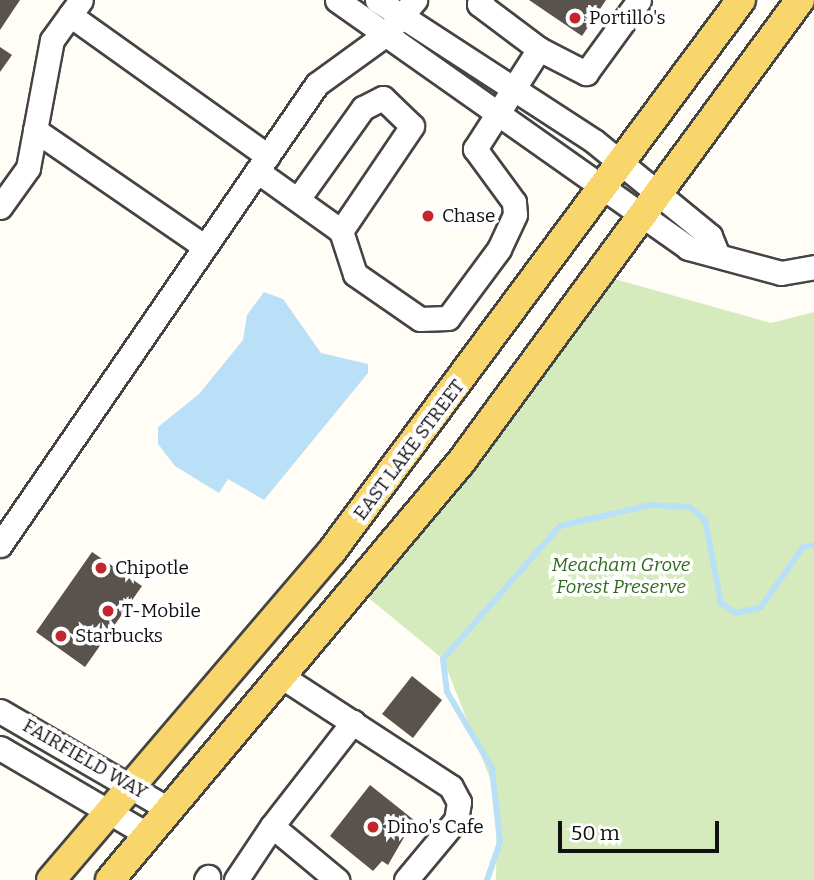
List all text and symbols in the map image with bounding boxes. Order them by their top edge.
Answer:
place label: Portillo's [589,7,666,29]
marker: Portillo's [567,10,583,26]
place label: Chase [442,205,495,227]
marker: Chase [420,208,436,224]
street label: EAST LAKE STREET [349,375,469,525]
park label: Meacham Grove Forest Preserve [552,554,690,598]
place label: Chipotle [115,557,189,579]
marker: Chipotle [93,560,109,576]
place label: T-Mobile [122,600,201,622]
marker: T-Mobile [100,603,116,619]
place label: Starbucks [75,625,163,647]
marker: Starbucks [53,628,69,644]
street label: FAIRFIELD WAY [19,714,151,804]
scale bar [562,806,723,850]
place label: Dino's Cafe [387,816,484,838]
marker: Dino's Cafe [365,819,381,835]
text: 50 m [571,820,620,846]

